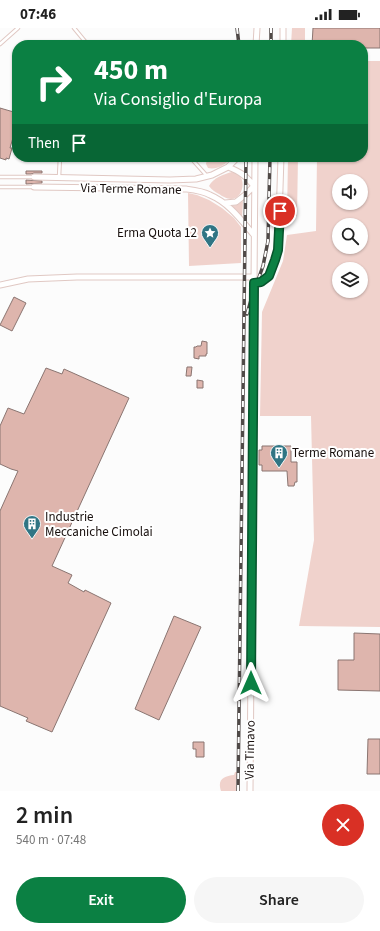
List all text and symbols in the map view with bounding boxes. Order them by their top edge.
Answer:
text: 07:46 [20,4,56,25]
text: 450 m [94,50,168,90]
icon: right [28,56,80,108]
text: Via Consiglio d'Europa [94,87,262,112]
icon: arrive [68,132,90,154]
text: Then [28,133,60,154]
map controls [332,174,368,298]
button: sound [332,174,368,210]
street label: Via Terme Romane [80,179,182,199]
pin [263,194,297,228]
icon: arrive [269,200,291,222]
button: search [332,218,368,254]
place icon: Erma Quota 12 [200,223,220,248]
place label: Erma Quota 12 [117,224,197,242]
button: layers [332,262,368,298]
building icon: Terme Romane [269,443,289,468]
place label: Terme Romane [292,444,374,462]
place label: Industrie Meccaniche Cimolai [45,508,153,541]
building icon: Industrie Meccaniche Cimolai [22,514,42,539]
position arrow [230,662,272,704]
street label: Via Timavo [240,720,260,780]
text: 2 min [16,798,73,833]
button: close [322,804,364,846]
text: 540 m · 07:48 [16,831,86,849]
button: Exit [16,877,186,923]
button: Share [194,877,364,923]

